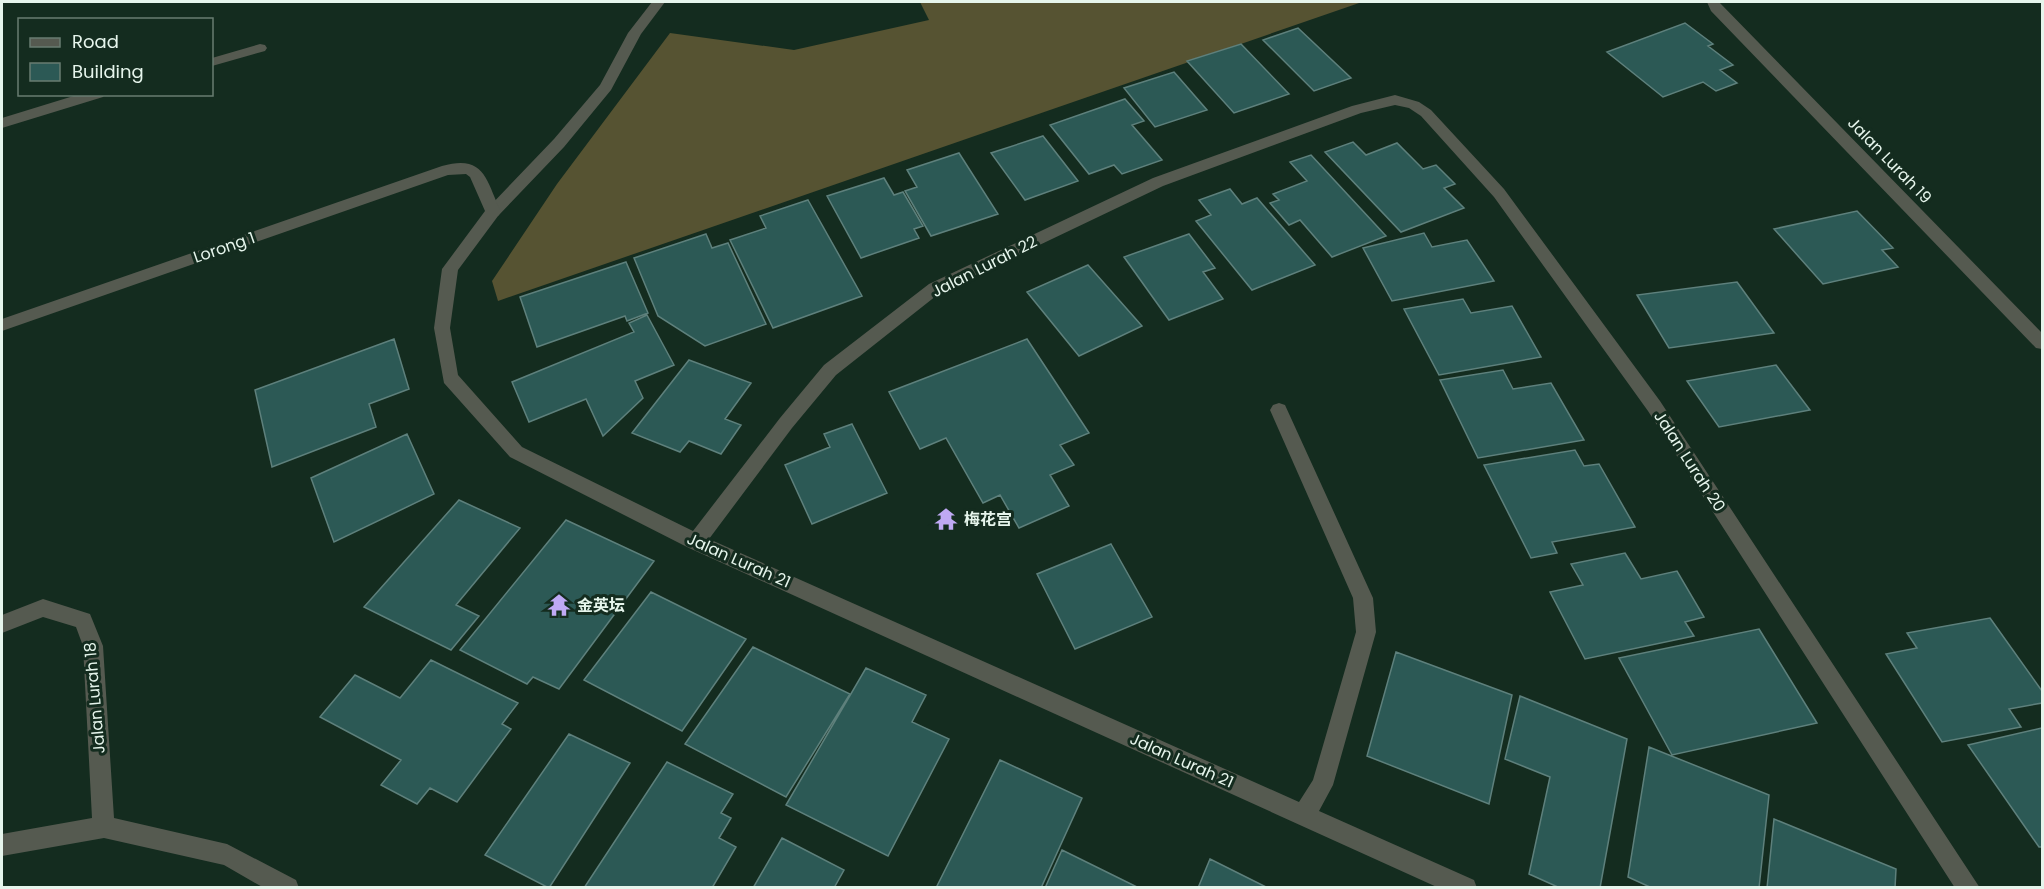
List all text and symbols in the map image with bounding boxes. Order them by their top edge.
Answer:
legend [18,18,213,96]
text: Road [72,29,119,54]
text: Building [72,59,144,84]
street label: Jalan Lurah 19 [1842,112,1937,209]
street label: Lorong 1 [190,226,258,269]
street label: Jalan Lurah 22 [928,230,1041,303]
street label: Jalan Lurah 20 [1648,406,1731,516]
temple icon: 梅花宫 [933,506,959,532]
place label: 梅花宫 [964,508,1012,531]
street label: Jalan Lurah 21 [683,527,794,594]
temple icon: 金英坛 [546,592,572,618]
place label: 金英坛 [577,594,625,617]
street label: Jalan Lurah 18 [78,641,111,755]
street label: Jalan Lurah 21 [1126,727,1237,794]

